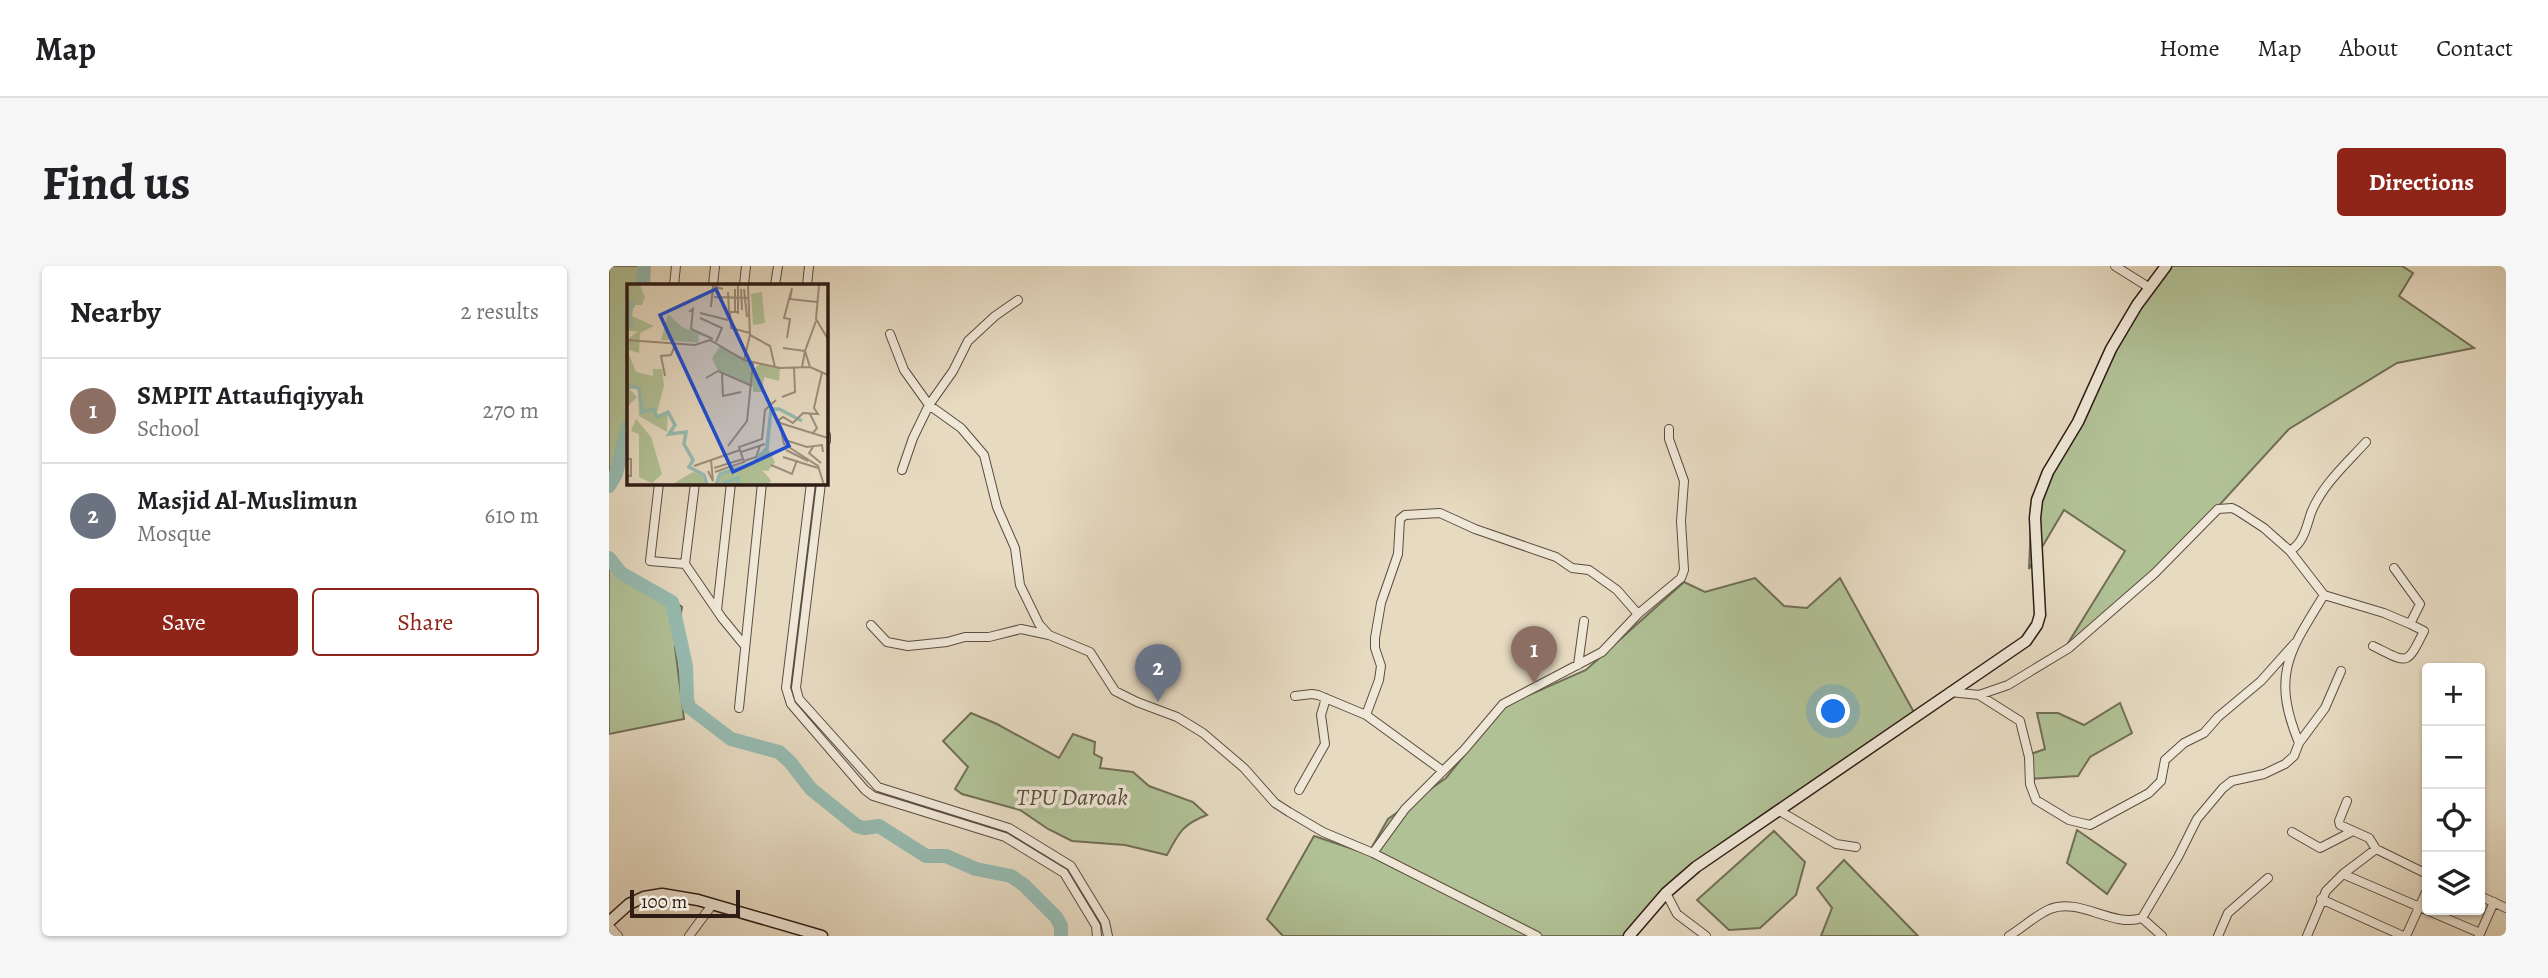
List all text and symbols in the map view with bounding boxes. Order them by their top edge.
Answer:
text: Map [35,26,96,71]
text: Home [2159,32,2220,64]
text: Map [2258,32,2302,64]
text: About [2340,32,2398,64]
text: Contact [2436,32,2513,64]
button: Directions [2337,148,2506,216]
text: Find us [42,149,190,216]
inset map [627,284,828,485]
text: Nearby [70,292,161,332]
text: 2 results [461,296,539,327]
text: SMPIT Attaufiqiyyah [137,378,364,413]
text: 1 [89,395,97,426]
text: 270 m [482,395,539,426]
text: School [137,413,199,444]
text: Masjid Al-Muslimun [137,483,358,518]
text: 2 [87,500,99,531]
text: 610 m [485,500,539,531]
text: Mosque [137,518,211,549]
button: Save [70,588,298,656]
button: Share [312,588,539,656]
pin: 1 [1511,626,1557,684]
pin: 2 [1135,644,1181,702]
map controls [2422,663,2485,915]
button: + [2422,663,2485,726]
your location [1816,694,1850,728]
button: − [2422,726,2485,789]
park label: TPU Daroak [1016,781,1128,813]
button: locate [2422,789,2485,852]
button: layers [2422,852,2485,915]
scale bar [630,887,740,919]
text: 100 m [641,889,687,915]

